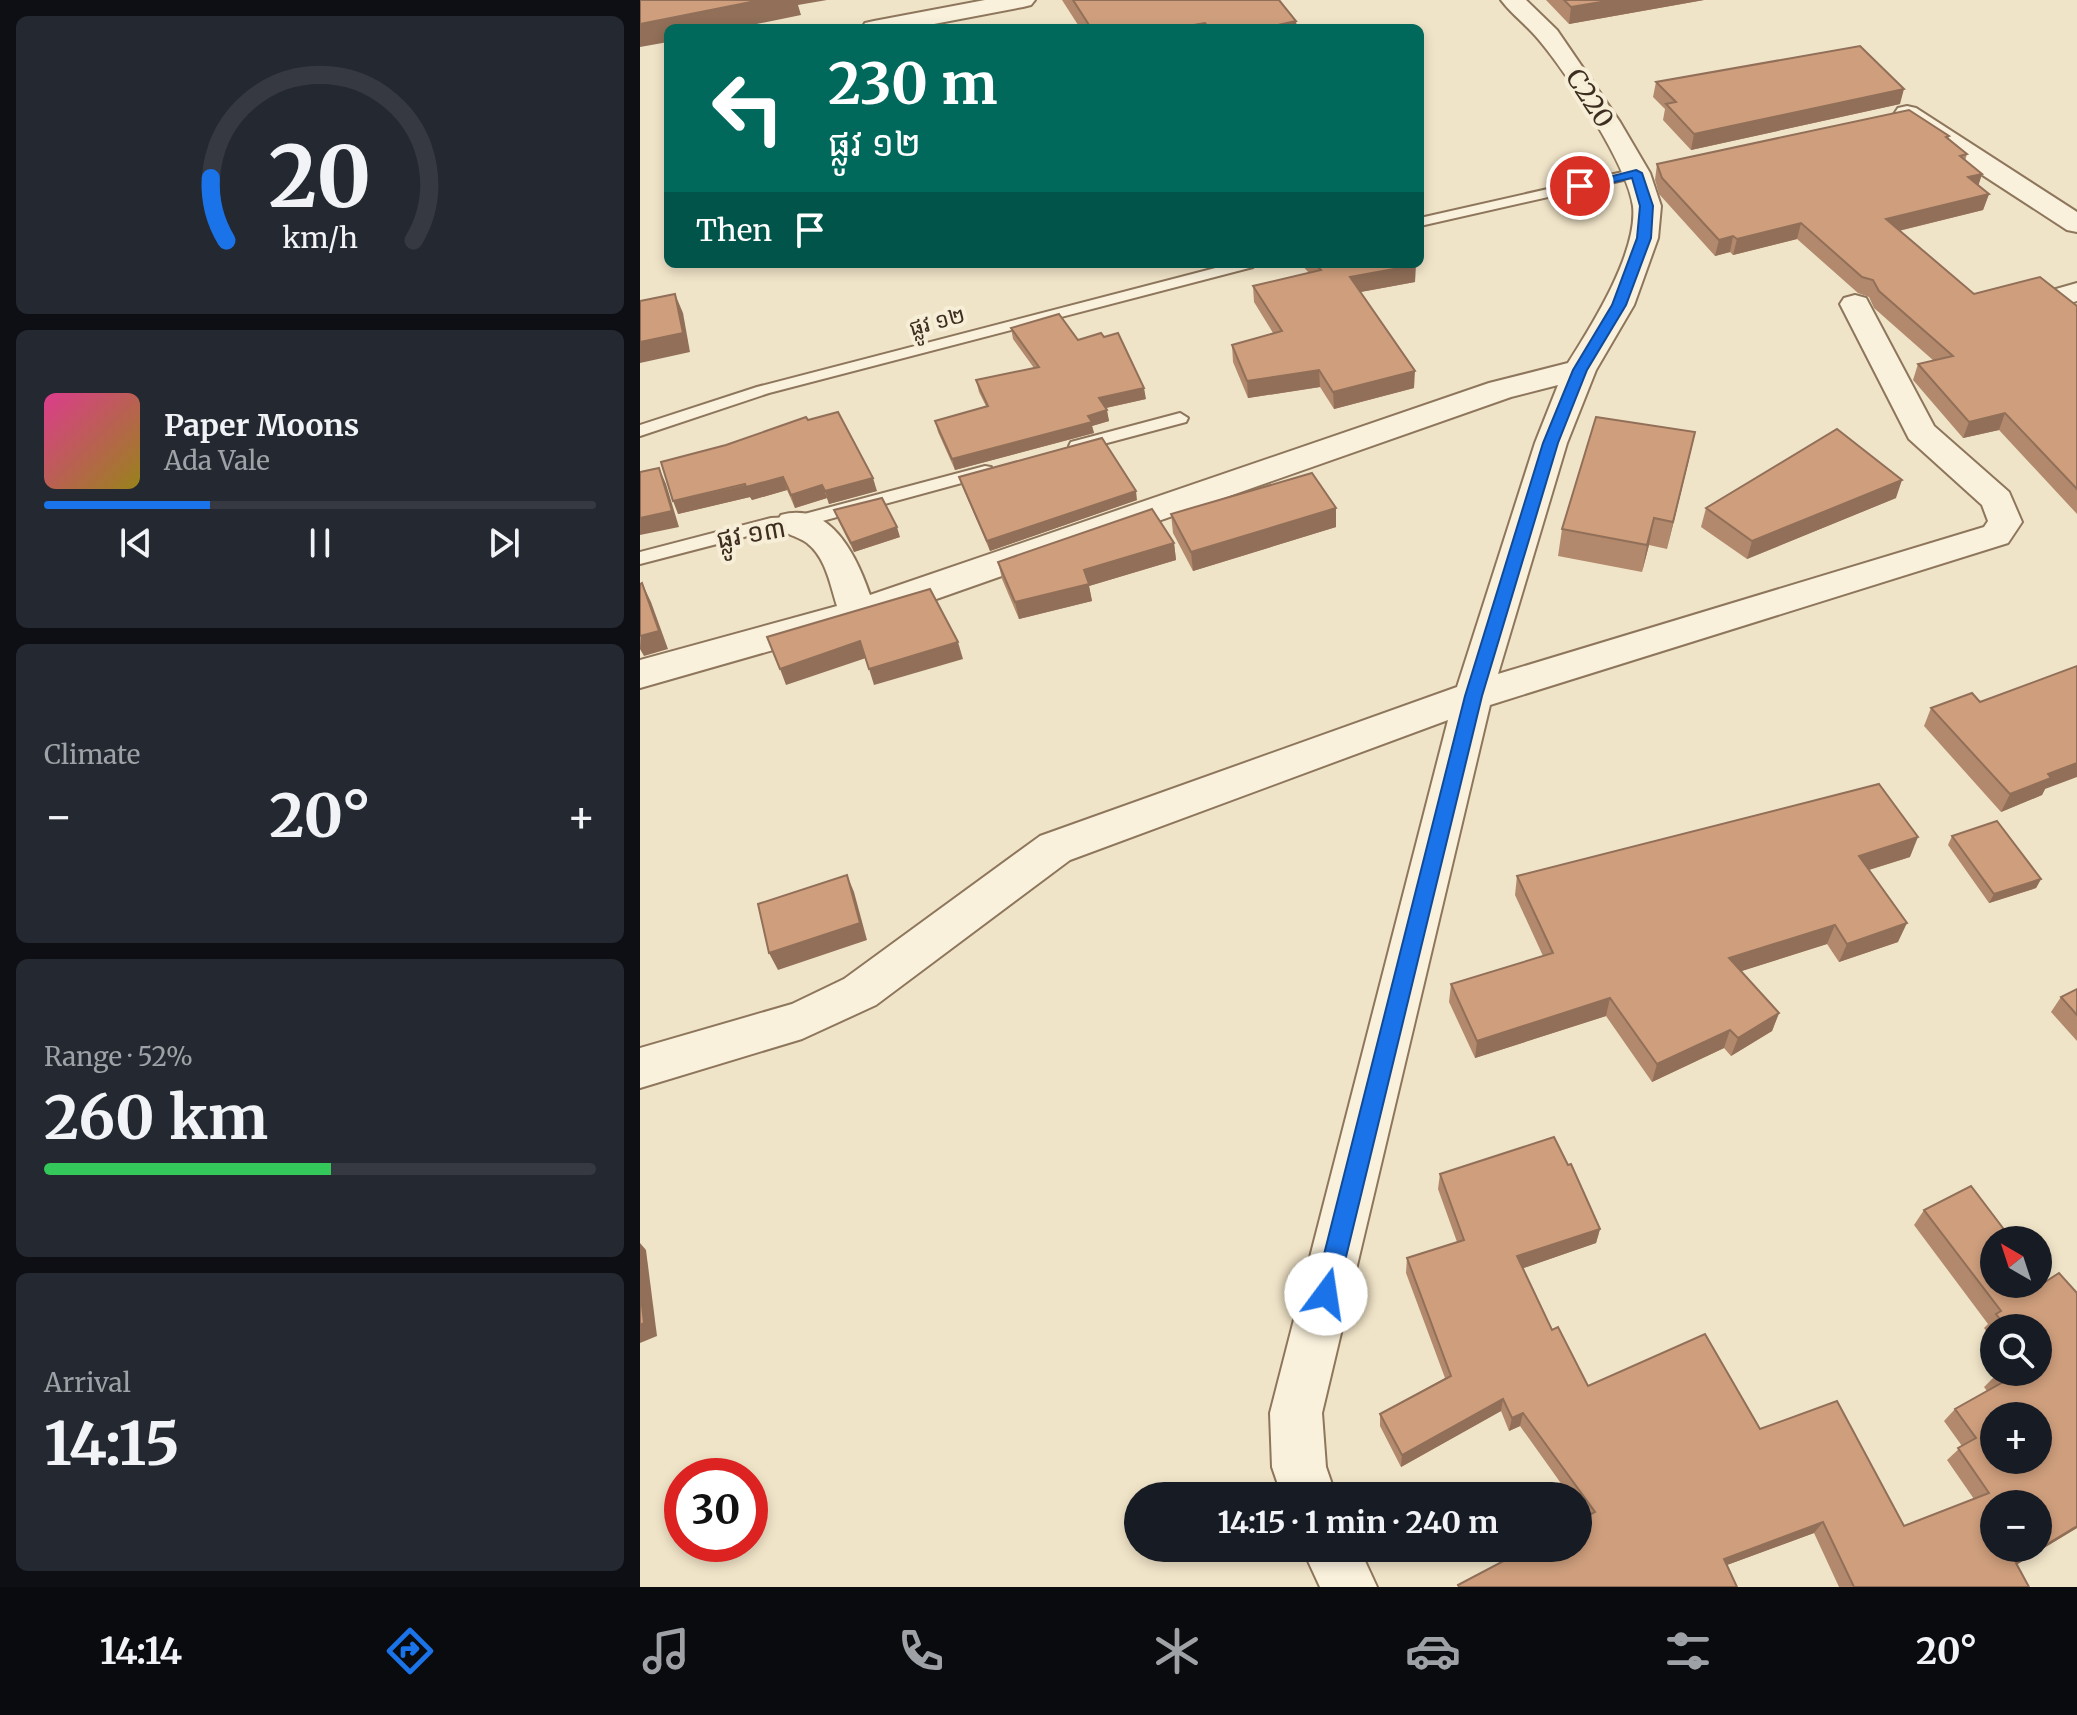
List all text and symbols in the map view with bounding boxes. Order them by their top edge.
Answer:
text: 230 m [828,49,998,119]
icon: left [696,56,800,160]
street label: C220 [1559,62,1621,134]
text: ផ្លូវ ១២ [828,121,921,166]
text: 20 [269,125,371,230]
pin [1546,152,1614,220]
icon: arrive [1558,164,1602,208]
icon: arrive [788,208,832,252]
text: Then [696,211,772,249]
text: km/h [282,220,358,256]
street label: ផ្លូវ ១២ [906,300,970,348]
text: Paper Moons [164,406,359,444]
text: Ada Vale [164,444,270,477]
street label: ផ្លូវ ១៣ [714,511,790,563]
icon: previous [114,521,158,565]
icon: pause [298,521,342,565]
icon: next [482,521,526,565]
text: Climate [44,738,140,771]
text: 20° [269,778,371,853]
text: − [44,789,73,844]
text: + [567,789,596,844]
text: Range · 52% [44,1040,193,1073]
text: 260 km [44,1080,268,1155]
north arrow [1980,1226,2052,1298]
map controls [1980,1226,2052,1562]
position arrow [1284,1252,1368,1336]
button: search [1980,1314,2052,1386]
text: Arrival [44,1366,131,1399]
button: + [1980,1402,2052,1474]
text: 14:15 [44,1406,180,1481]
speed limit sign: 30 [664,1458,768,1562]
button: − [1980,1490,2052,1562]
text: 14:15 · 1 min · 240 m [1217,1503,1499,1541]
icon: directions [382,1623,438,1679]
icon: music [638,1623,694,1679]
icon: phone [893,1623,949,1679]
icon: climate [1149,1623,1205,1679]
icon: car [1405,1623,1461,1679]
icon: filters [1660,1623,1716,1679]
text: 14:14 [100,1629,182,1674]
text: 20° [1916,1629,1977,1674]

